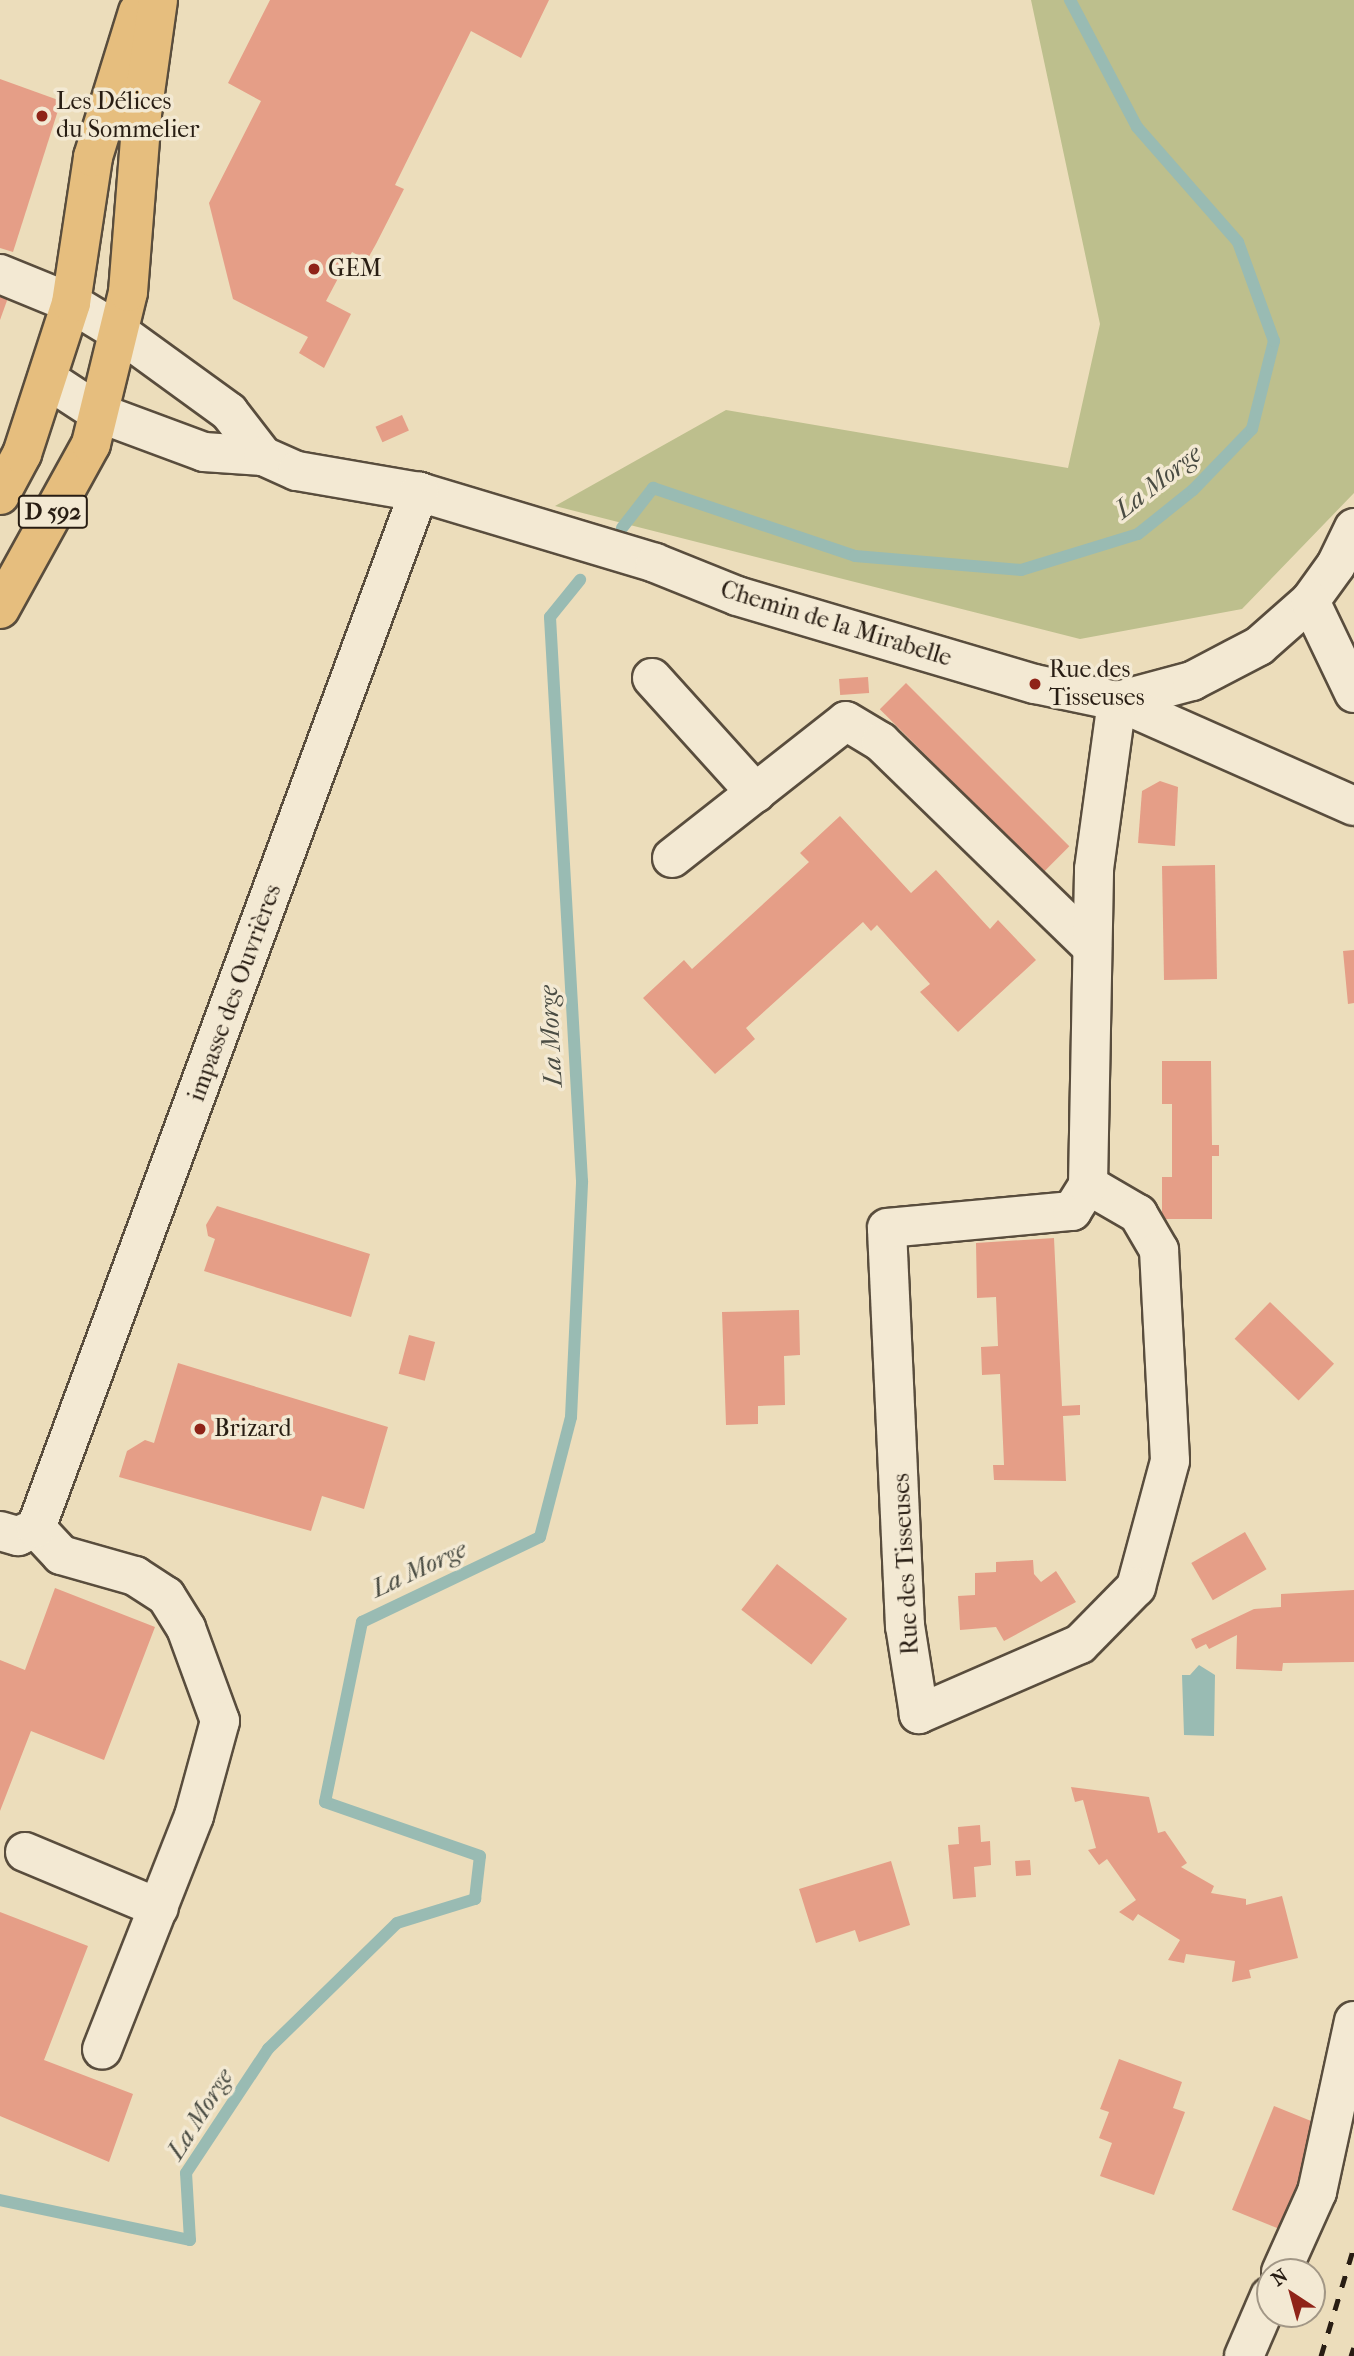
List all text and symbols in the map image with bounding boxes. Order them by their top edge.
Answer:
place label: Les Délices du Sommelier [56,88,199,144]
marker: Les Délices du Sommelier [34,108,50,124]
place label: GEM [328,255,382,283]
marker: GEM [306,261,322,277]
water label: La Morge [1108,439,1208,525]
road number: D 592 [16,492,90,532]
street label: Chemin de la Mirabelle [717,575,955,673]
place label: Rue des Tisseuses [1049,656,1145,712]
marker: Rue des Tisseuses [1027,676,1043,692]
street label: impasse des Ouvrières [182,880,288,1106]
water label: La Morge [533,985,569,1087]
place label: Brizard [214,1415,292,1443]
marker: Brizard [192,1421,208,1437]
street label: Rue des Tisseuses [887,1472,925,1656]
water label: La Morge [366,1533,472,1605]
water label: La Morge [160,2063,240,2165]
north arrow [1256,2258,1326,2328]
text: N [1268,2264,1292,2291]

